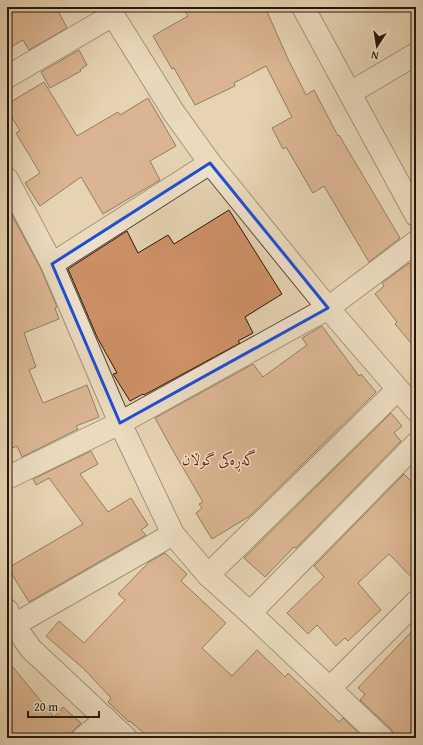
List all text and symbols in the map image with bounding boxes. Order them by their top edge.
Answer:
north arrow [357,26,397,66]
text: N [369,47,380,64]
district label: گەڕەکی گوڵان [182,449,256,472]
scale bar [28,693,99,719]
text: 20 m [34,698,58,715]

